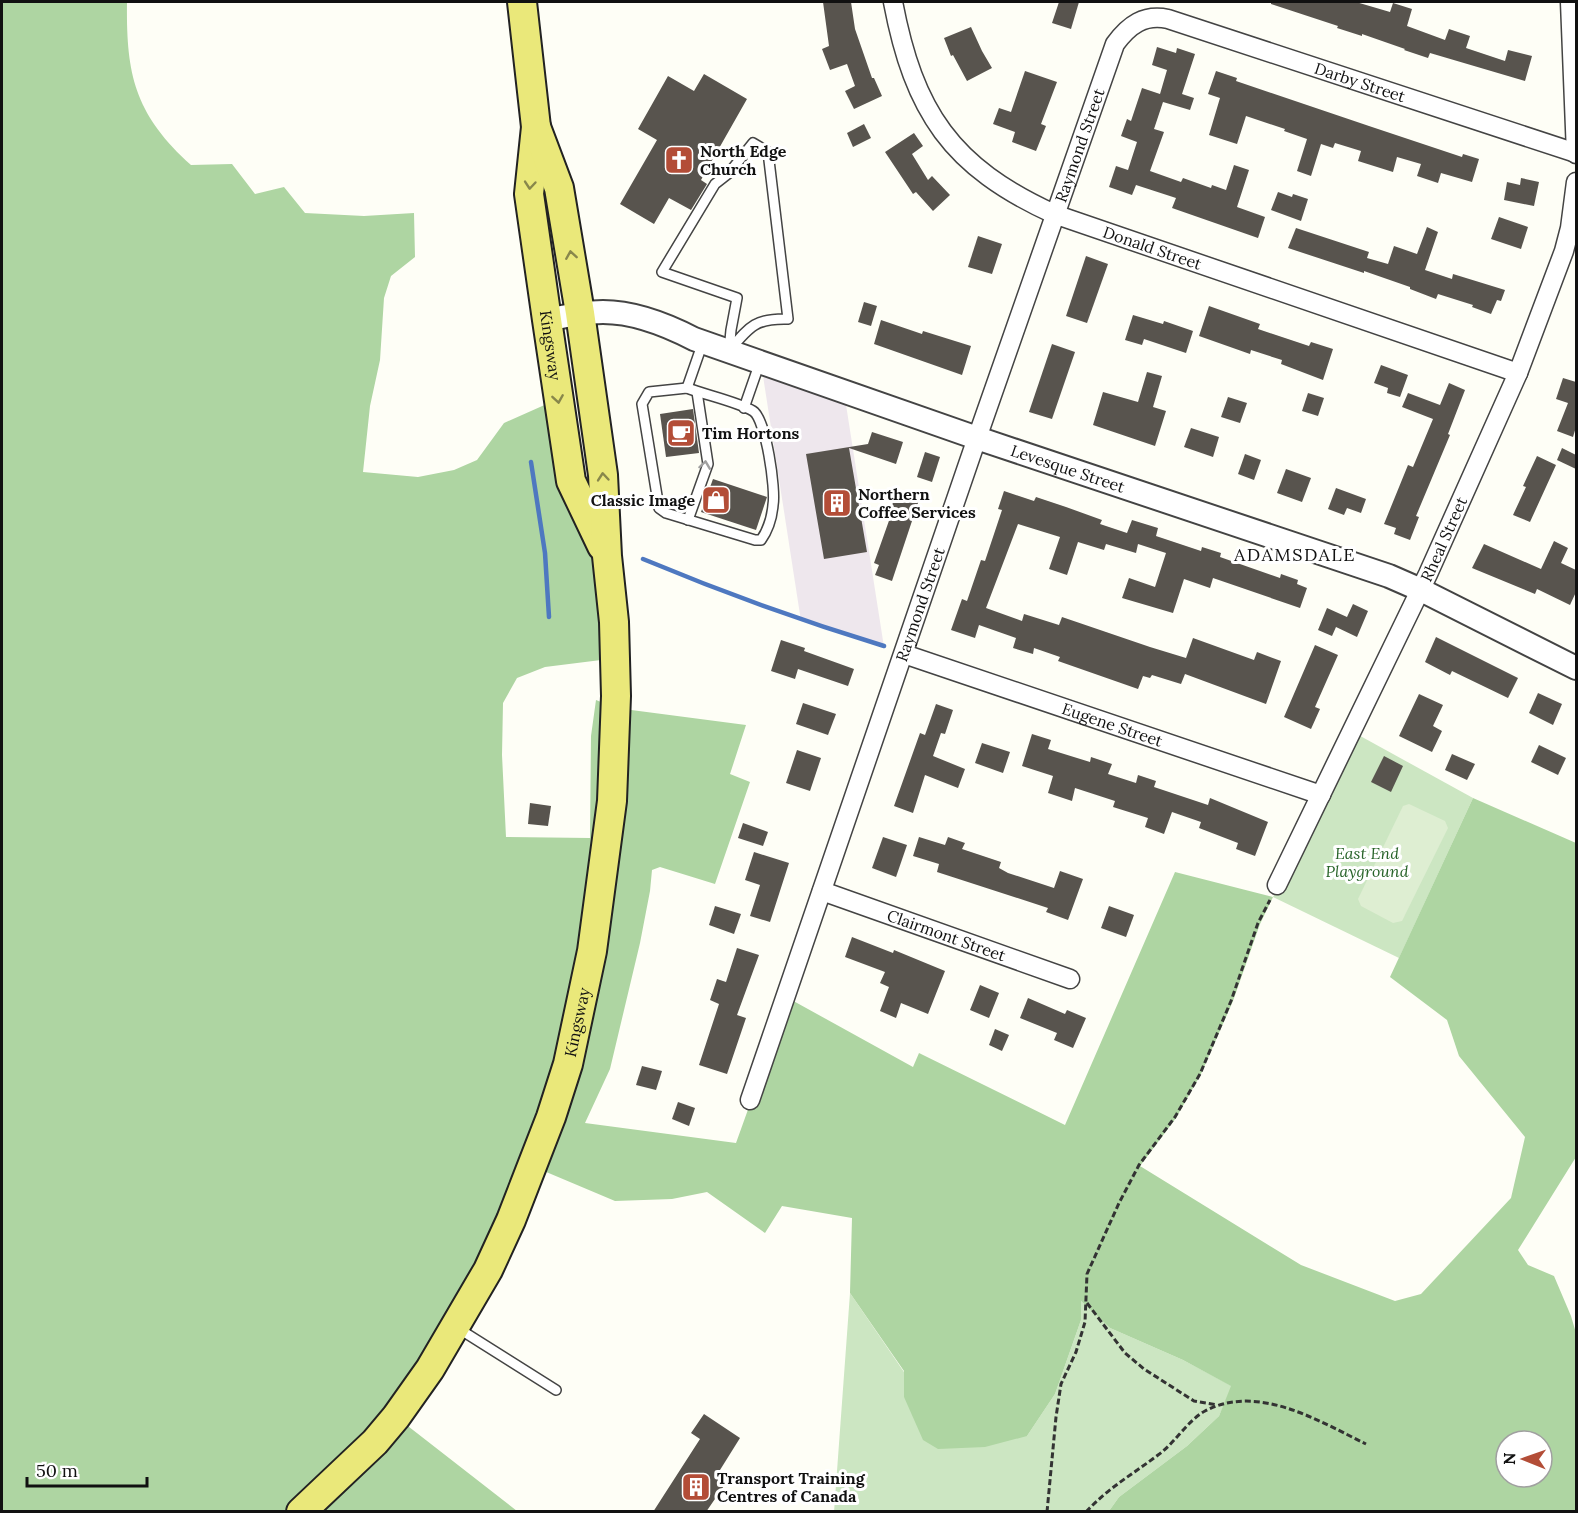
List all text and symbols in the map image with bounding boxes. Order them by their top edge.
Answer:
street label: Darby Street [1312,58,1409,107]
street label: Raymond Street [1050,85,1109,205]
place label: North Edge Church [700,141,787,179]
church icon: North Edge Church [663,144,695,176]
one-way arrow [524,180,537,190]
street label: Donald Street [1101,222,1205,274]
one-way arrow [565,251,578,261]
street label: Kingsway [536,309,566,382]
one-way arrow [552,394,564,403]
cafe icon: Tim Hortons [665,417,697,449]
place label: Tim Hortons [702,423,800,443]
street label: Levesque Street [1008,440,1128,497]
one-way arrow [699,460,711,469]
one-way arrow [597,472,610,481]
shop icon: Classic Image [700,484,732,516]
place label: Northern Coffee Services [858,484,976,522]
building icon: Northern Coffee Services [821,487,853,519]
place label: Classic Image [591,490,695,510]
street label: Rheal Street [1416,493,1472,585]
district label: ADAMSDALE [1233,543,1356,566]
street label: Raymond Street [891,544,949,664]
street label: Eugene Street [1060,698,1166,751]
park label: East End Playground [1325,843,1409,881]
street label: Clairmont Street [884,905,1009,966]
street label: Kingsway [560,985,594,1059]
north arrow [1494,1429,1554,1489]
scale bar [27,1450,147,1488]
text: N [1499,1452,1519,1465]
text: 50 m [36,1459,78,1482]
place label: Transport Training Centres of Canada [717,1468,866,1506]
building icon: Transport Training Centres of Canada [680,1471,712,1503]

